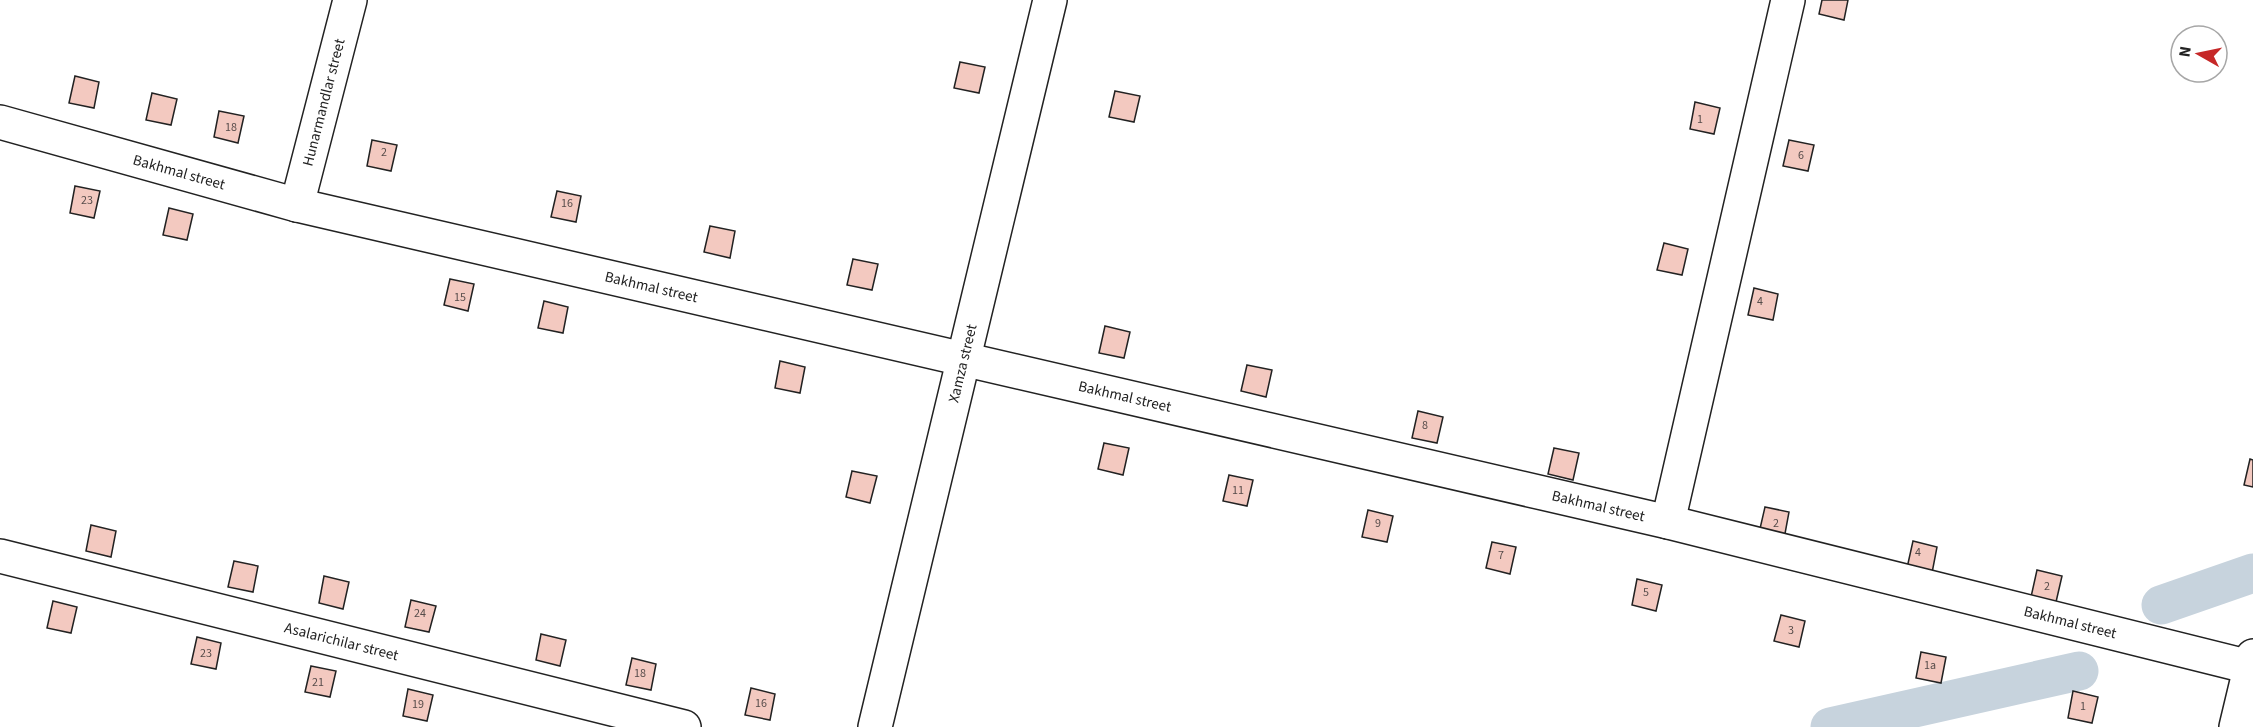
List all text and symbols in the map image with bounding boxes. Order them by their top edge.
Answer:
north arrow [2169,24,2229,84]
street label: Hunarmandlar street [297,36,351,169]
text: N [2173,45,2197,59]
house number: 1 [1697,111,1703,128]
house number: 18 [225,119,237,136]
house number: 2 [381,144,387,161]
house number: 6 [1798,147,1804,164]
street label: Bakhmal street [131,150,227,195]
house number: 23 [81,192,93,209]
house number: 16 [561,195,573,212]
street label: Bakhmal street [603,266,700,308]
house number: 15 [454,289,466,306]
house number: 4 [1757,293,1763,310]
street label: Xamza street [943,322,983,405]
street label: Bakhmal street [1076,376,1173,418]
house number: 8 [1422,417,1428,434]
house number: 11 [1232,482,1244,499]
street label: Bakhmal street [1550,485,1647,527]
house number: 9 [1375,515,1381,532]
house number: 2 [1773,515,1779,532]
house number: 4 [1915,544,1921,561]
house number: 7 [1498,547,1504,564]
house number: 2 [2044,578,2050,595]
house number: 5 [1643,584,1649,601]
street label: Bakhmal street [2021,601,2119,644]
house number: 24 [414,605,426,622]
street label: Asalarichilar street [282,617,401,666]
house number: 3 [1788,622,1794,639]
house number: 23 [200,645,212,662]
house number: 1a [1924,657,1936,674]
house number: 18 [634,665,646,682]
house number: 21 [312,674,324,691]
house number: 16 [755,695,767,712]
house number: 19 [412,696,424,713]
house number: 1 [2080,698,2086,715]

